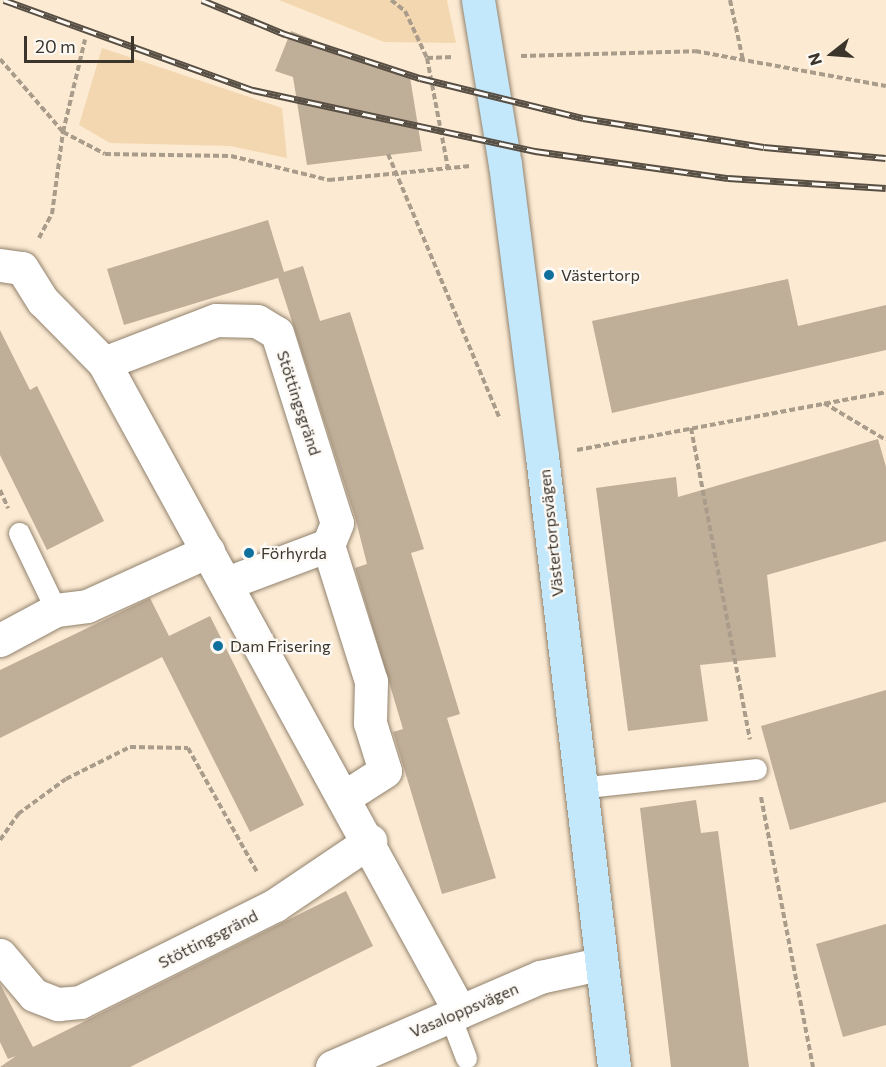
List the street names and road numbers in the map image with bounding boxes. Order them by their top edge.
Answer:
street label: Stöttingsgränd [273,348,325,458]
street label: Västertorpsvägen [535,468,567,598]
street label: Stöttingsgränd [155,906,261,972]
street label: Vasaloppsvägen [407,978,521,1042]

